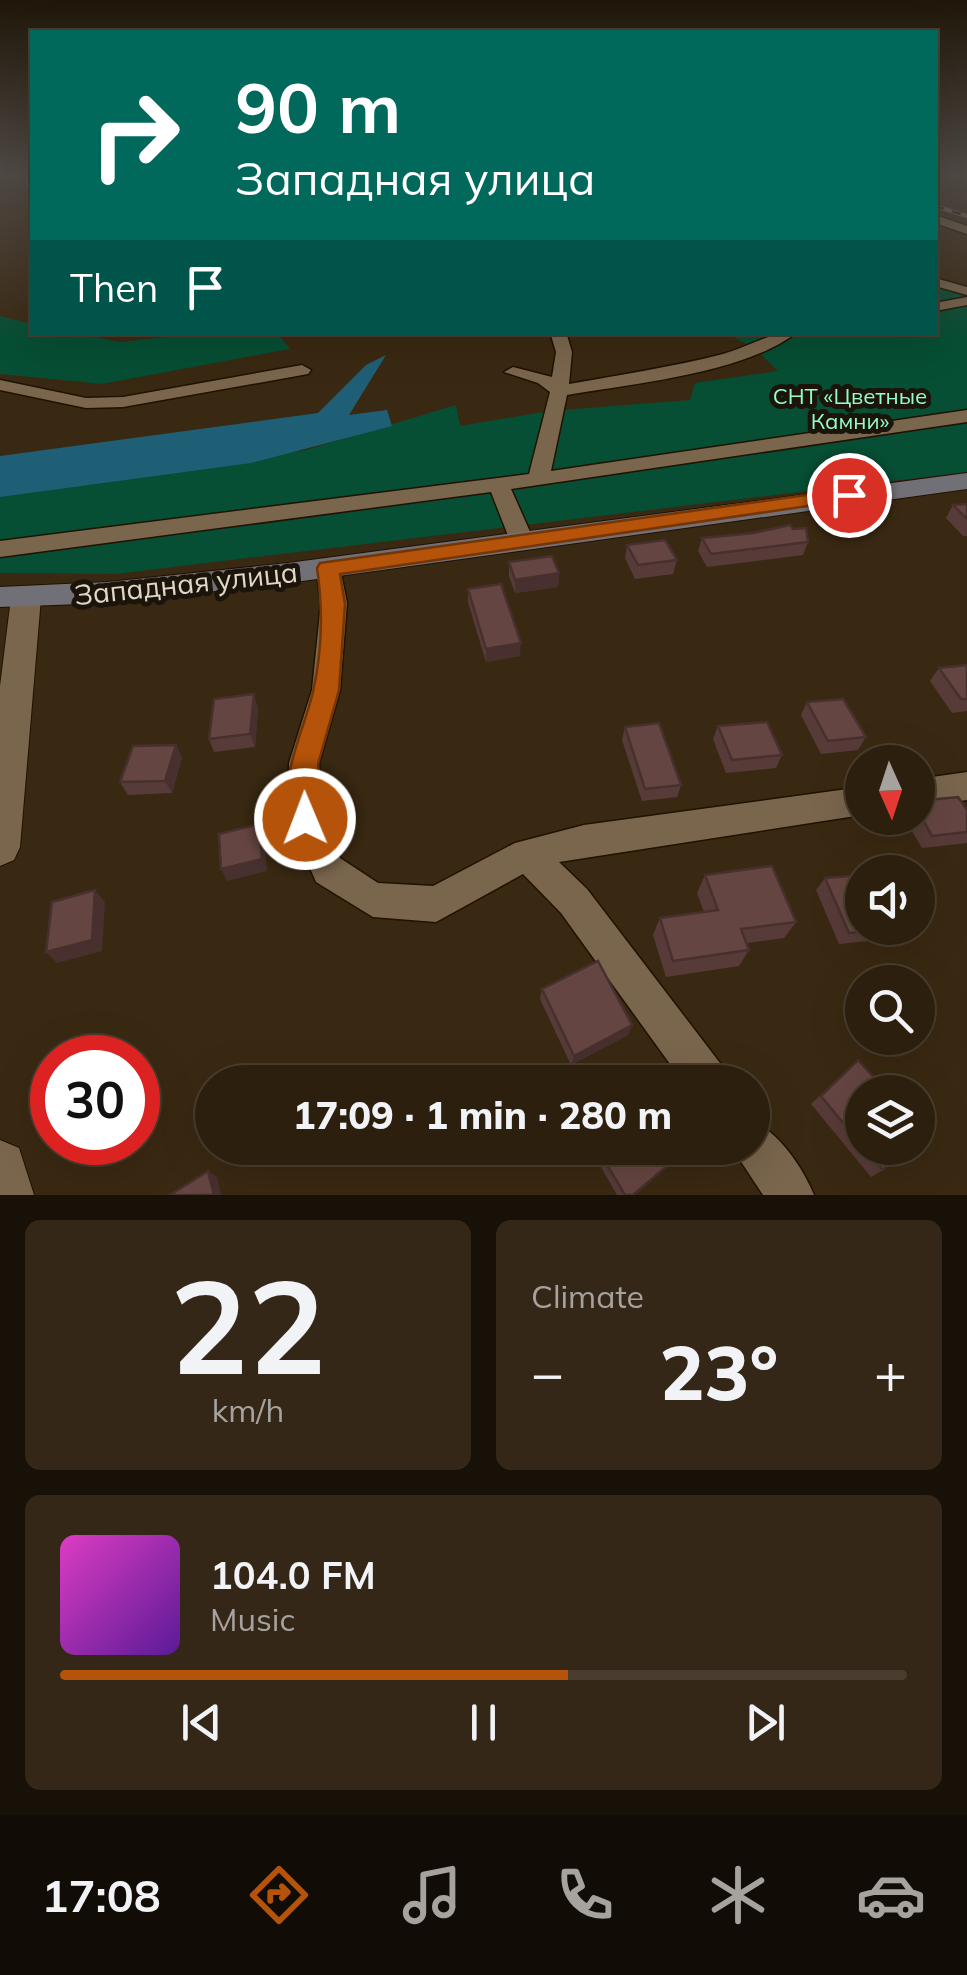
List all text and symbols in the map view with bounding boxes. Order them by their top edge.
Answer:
text: 90 m [235,63,401,151]
icon: right [70,70,200,200]
text: Западная улица [235,150,595,206]
icon: arrive [178,260,233,315]
text: Then [70,264,158,312]
park label: СНТ «Цветные Камни» [773,382,927,435]
pin [807,453,892,538]
icon: arrive [822,468,877,523]
street label: Западная улица [73,554,299,612]
north arrow [845,745,935,835]
map controls [845,745,935,1165]
position arrow [253,767,357,871]
button: sound [845,855,935,945]
button: search [845,965,935,1055]
speed limit sign: 30 [30,1035,160,1165]
button: layers [845,1075,935,1165]
text: 17:09 · 1 min · 280 m [293,1091,672,1139]
text: 22 [170,1243,326,1407]
text: Climate [531,1276,644,1316]
text: 23° [660,1325,778,1419]
text: − [531,1338,564,1407]
text: + [874,1338,907,1407]
text: km/h [212,1390,284,1430]
text: 104.0 FM [210,1551,376,1599]
text: Music [210,1599,295,1639]
icon: previous [174,1695,229,1750]
icon: pause [456,1695,511,1750]
icon: next [738,1695,793,1750]
icon: directions [244,1860,314,1930]
icon: music [397,1860,467,1930]
icon: phone [550,1860,620,1930]
icon: climate [703,1860,773,1930]
icon: car [856,1860,926,1930]
text: 17:08 [41,1867,161,1923]

